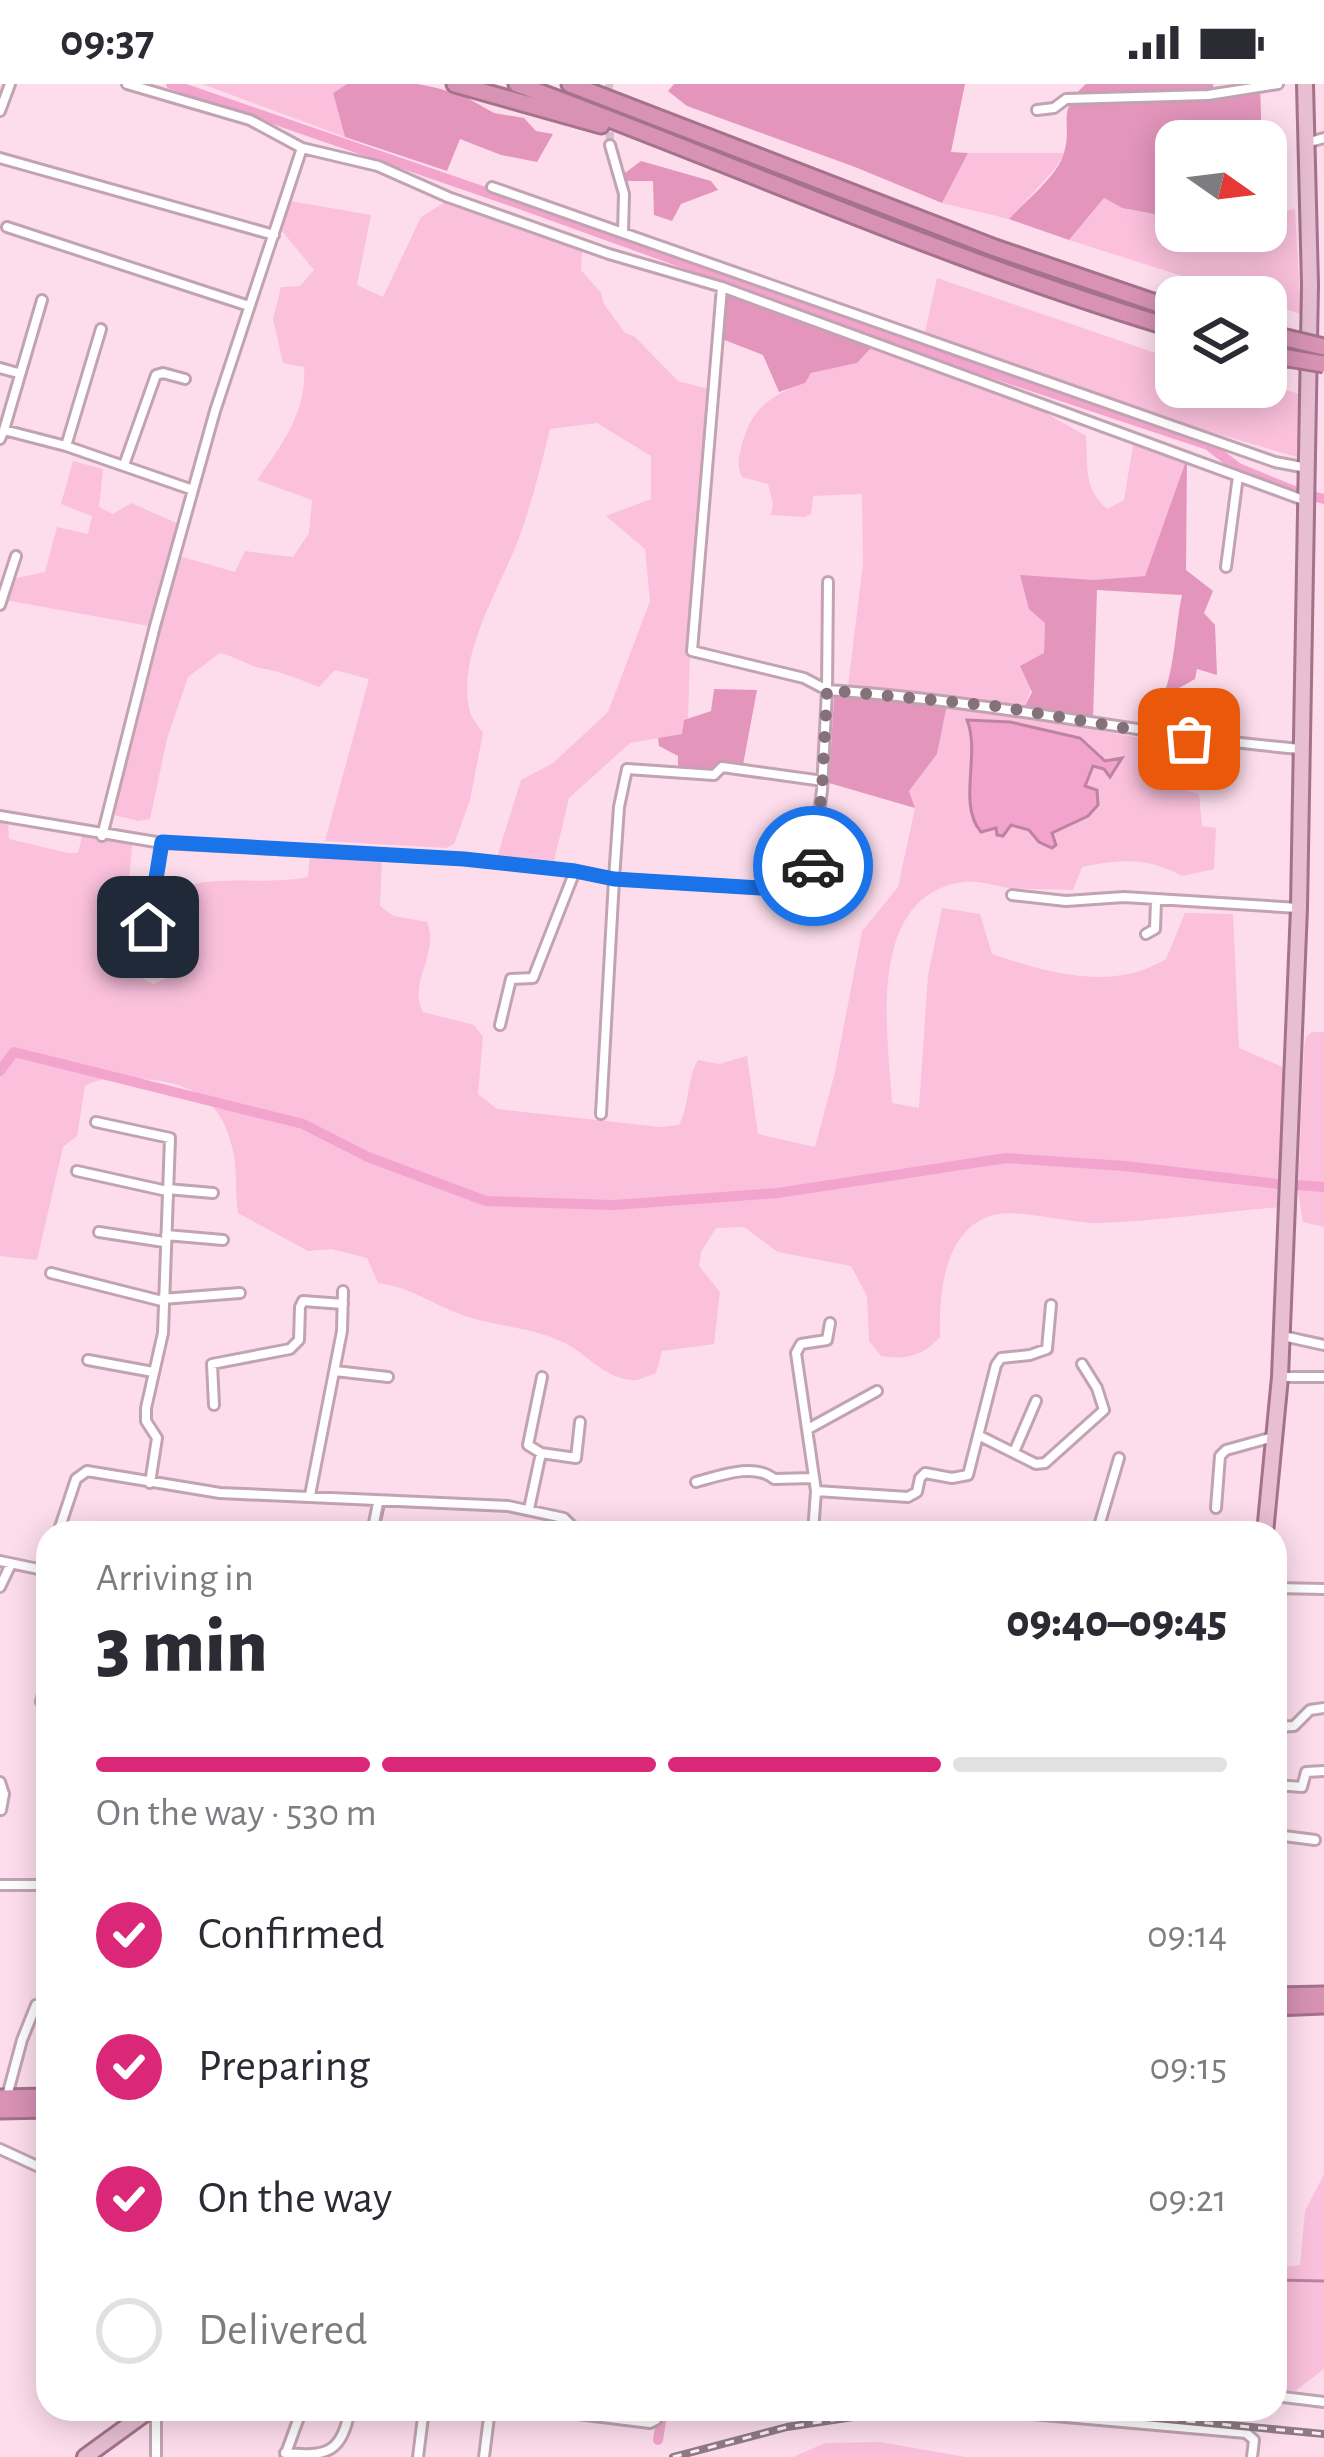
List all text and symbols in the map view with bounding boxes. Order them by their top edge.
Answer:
text: 09:37 [60,19,154,64]
north arrow [1155,120,1287,252]
map controls [1155,120,1287,408]
button: layers [1155,276,1287,408]
pin [1138,688,1240,790]
icon: bag [1156,706,1222,772]
courier [753,806,873,926]
icon: car [780,833,846,899]
pin [97,876,199,978]
icon: home [115,894,181,960]
text: Arriving in [96,1559,254,1598]
text: 09:40–09:45 [1006,1600,1227,1645]
text: 3 min [96,1608,268,1686]
text: On the way · 530 m [96,1794,377,1833]
icon: check [96,1902,162,1968]
text: Confirmed [198,1912,384,1957]
text: 09:14 [1147,1916,1227,1955]
icon: check [96,2034,162,2100]
text: Preparing [198,2044,370,2089]
text: 09:15 [1149,2048,1227,2087]
icon: check [96,2166,162,2232]
text: On the way [198,2176,392,2221]
text: 09:21 [1148,2180,1227,2219]
text: Delivered [198,2308,367,2353]

